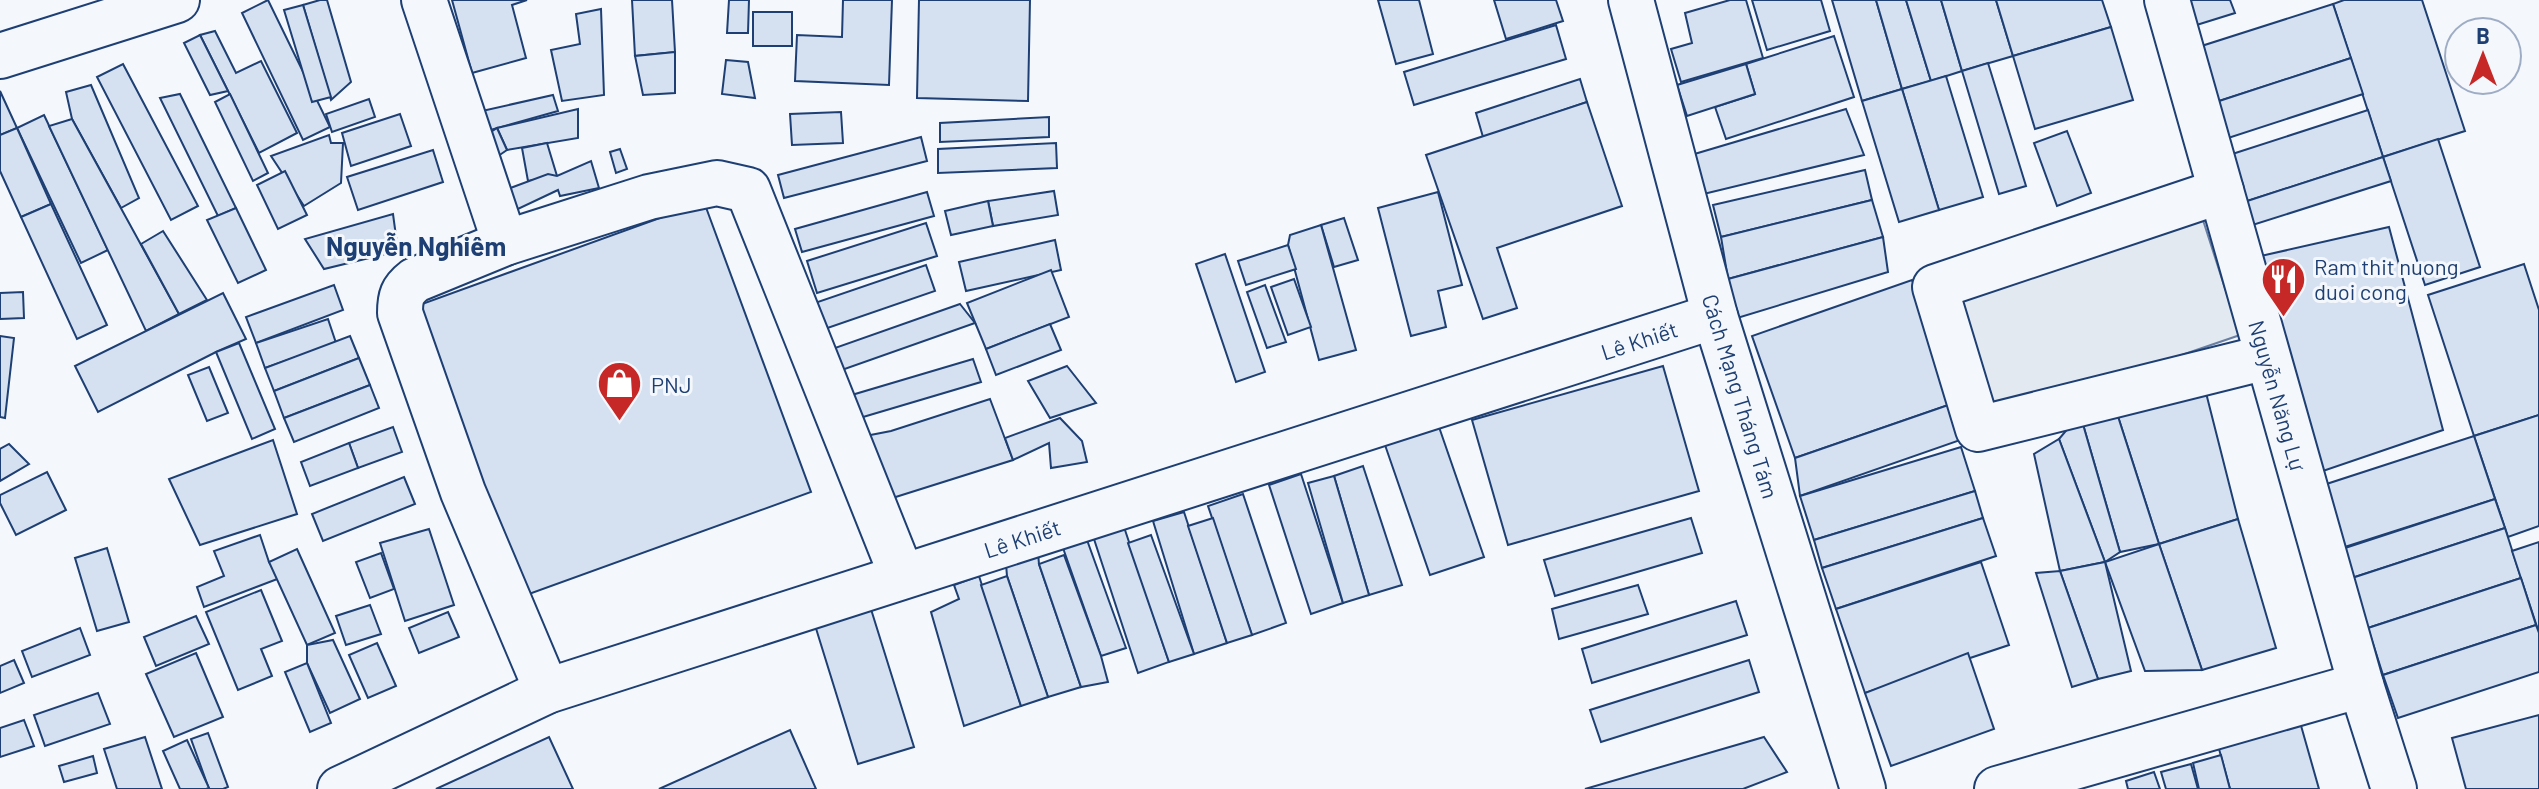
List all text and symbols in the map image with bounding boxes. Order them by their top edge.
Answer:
north arrow [2443,16,2523,96]
text: B [2476,22,2490,48]
district label: Nguyễn Nghiêm [326,230,506,261]
place label: Ram thit nuong duoi cong [2314,253,2458,304]
restaurant icon: Ram thit nuong duoi cong [2259,255,2307,318]
street label: Cách Mạng Tháng Tám [1698,291,1784,501]
street label: Lê Khiết [1597,315,1681,365]
street label: Nguyễn Năng Lự [2244,317,2312,474]
shop icon: PNJ [596,360,644,423]
place label: PNJ [651,371,692,397]
street label: Lê Khiết [980,513,1064,563]

